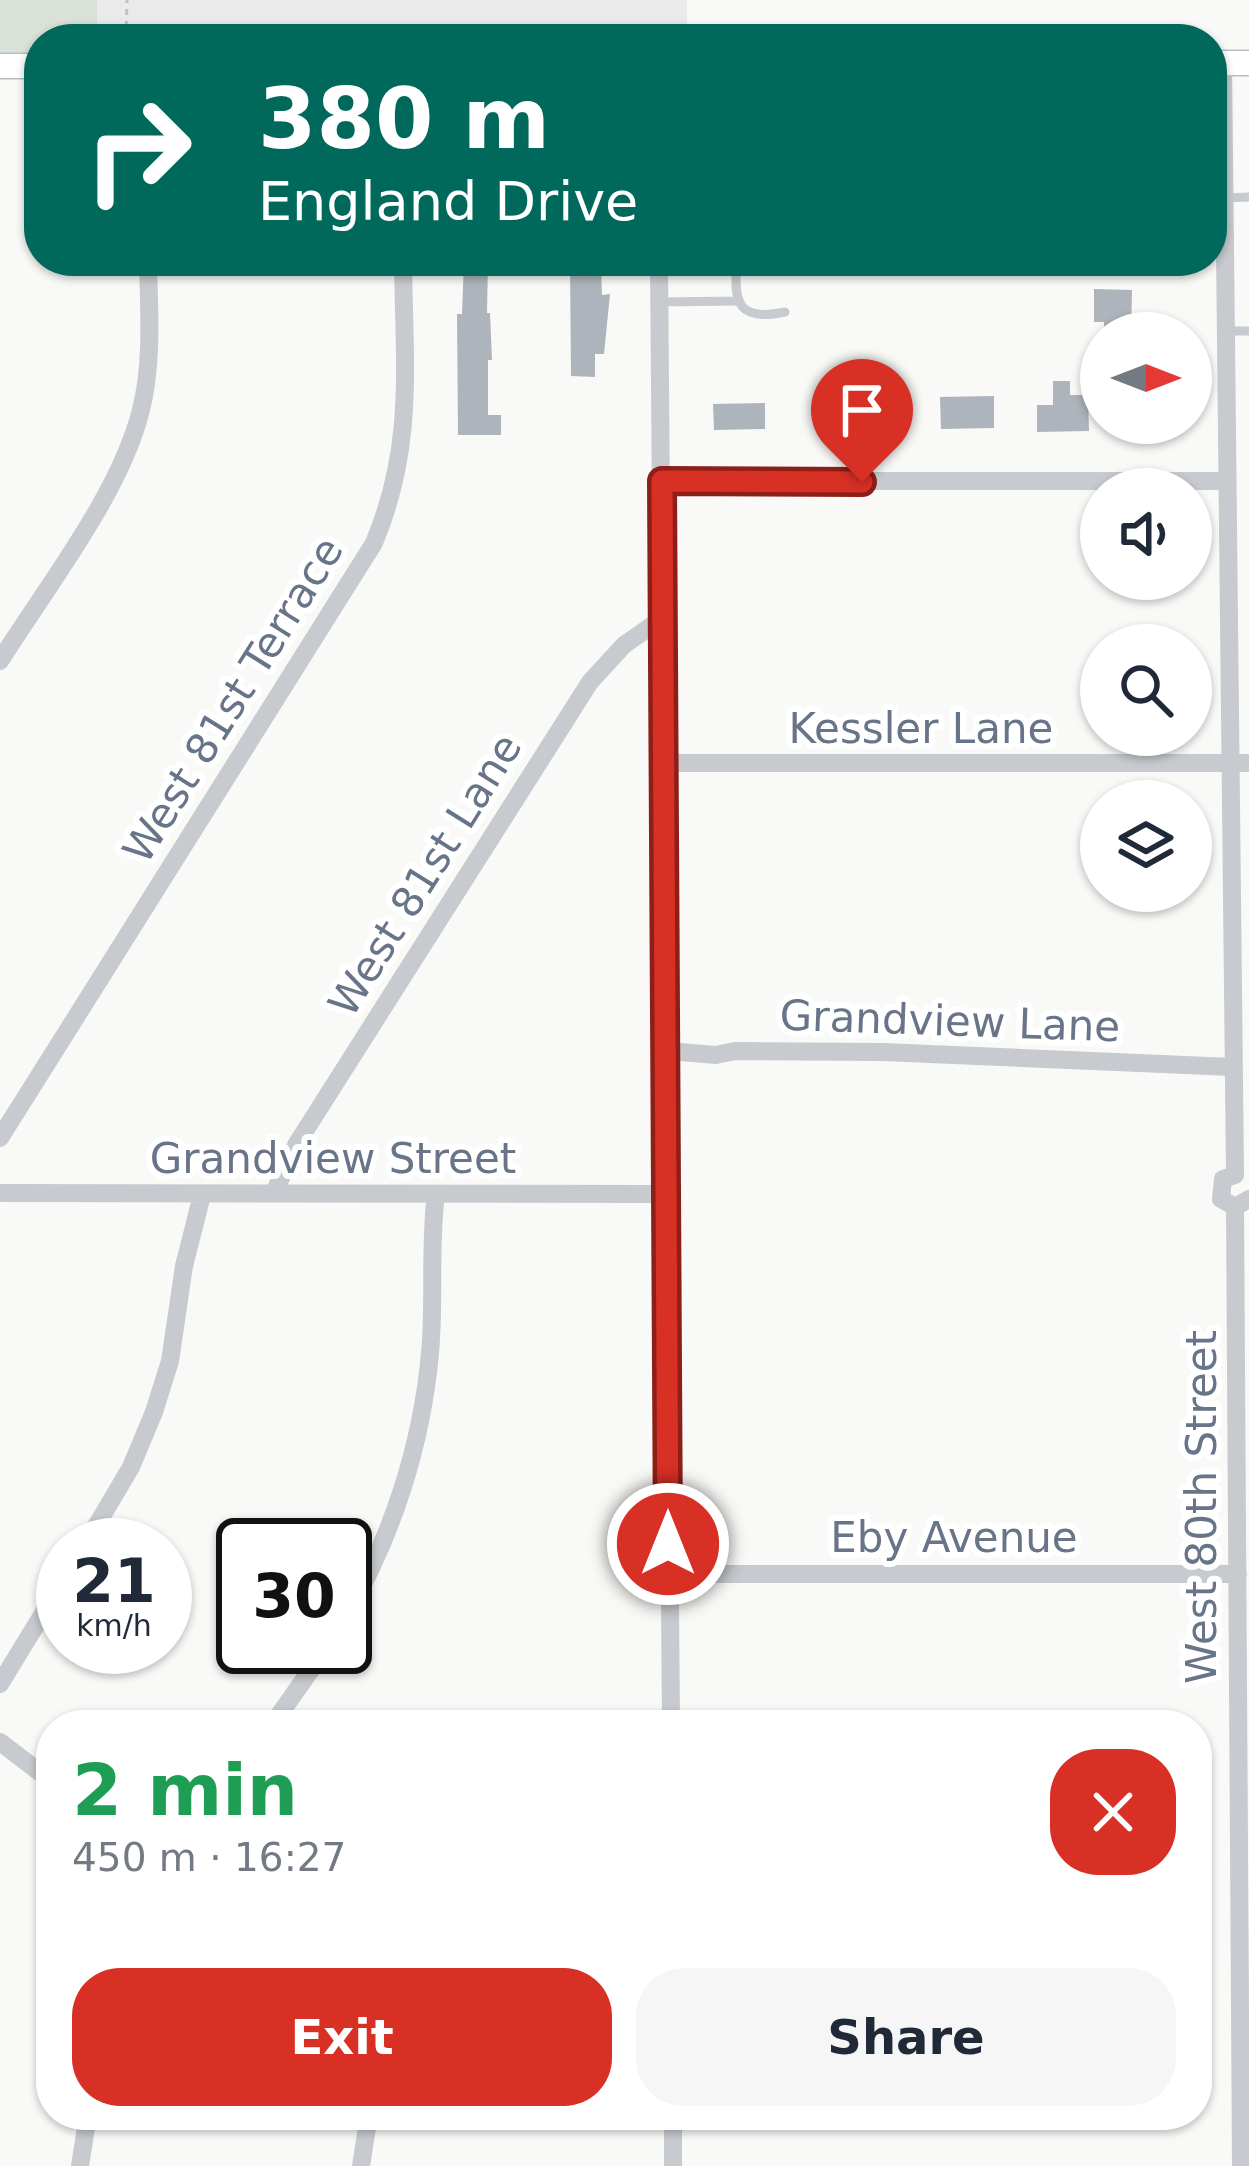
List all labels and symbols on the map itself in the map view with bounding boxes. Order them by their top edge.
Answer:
north arrow [1080,312,1212,444]
pin [811,359,913,482]
street label: West 81st Terrace [113,528,353,872]
street label: Kessler Lane [789,704,1053,753]
street label: West 81st Lane [319,725,531,1025]
street label: Grandview Lane [779,991,1121,1051]
street label: Grandview Street [150,1134,516,1183]
street label: West 80th Street [1177,1330,1226,1684]
position arrow [605,1481,731,1607]
street label: Eby Avenue [830,1513,1078,1562]
speed limit sign: 30 [216,1518,372,1674]

